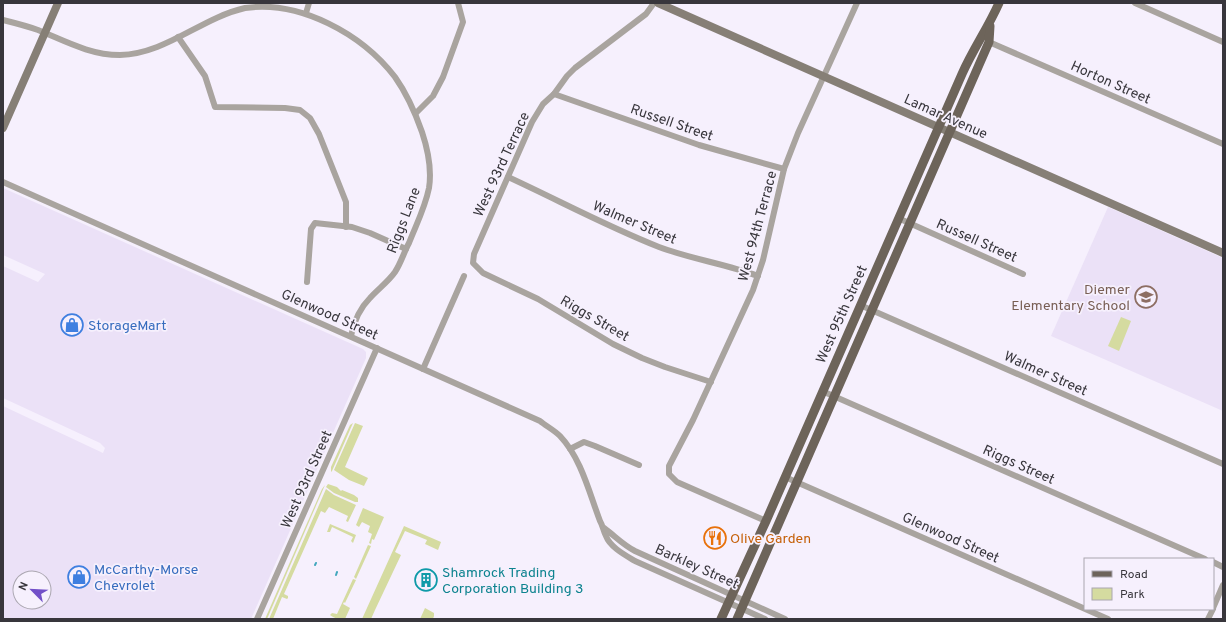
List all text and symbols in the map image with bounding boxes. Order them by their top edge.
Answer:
street label: Horton Street [1068,58,1153,109]
street label: Lamar Avenue [901,91,990,143]
street label: Russell Street [628,101,715,146]
street label: West 93rd Terrace [471,110,534,220]
street label: West 94th Terrace [735,169,781,284]
street label: Riggs Lane [384,185,425,256]
street label: Walmer Street [590,198,679,249]
street label: Russell Street [933,216,1019,267]
street label: West 95th Street [813,263,872,366]
place label: Diemer Elementary School [1011,282,1131,315]
school or university icon: Diemer Elementary School [1133,284,1159,310]
street label: Glenwood Street [278,286,381,344]
street label: Riggs Street [557,293,632,346]
shop icon: StorageMart [59,312,85,338]
place label: StorageMart [88,318,167,335]
street label: Walmer Street [1001,348,1090,400]
street label: West 93rd Street [278,428,337,531]
street label: Riggs Street [980,442,1057,489]
street label: Glenwood Street [899,509,1002,567]
restaurant icon: Olive Garden [702,525,728,551]
place label: Olive Garden [730,531,811,548]
street label: Barkley Street [652,541,741,593]
legend [1084,558,1214,610]
place label: McCarthy-Morse Chevrolet [94,562,198,595]
shop icon: McCarthy-Morse Chevrolet [66,564,92,590]
place label: Shamrock Trading Corporation Building 3 [442,565,583,598]
building icon: Shamrock Trading Corporation Building 3 [413,567,439,593]
text: Road [1120,567,1148,583]
north arrow [12,570,52,610]
text: N [16,580,32,593]
text: Park [1120,587,1145,603]

